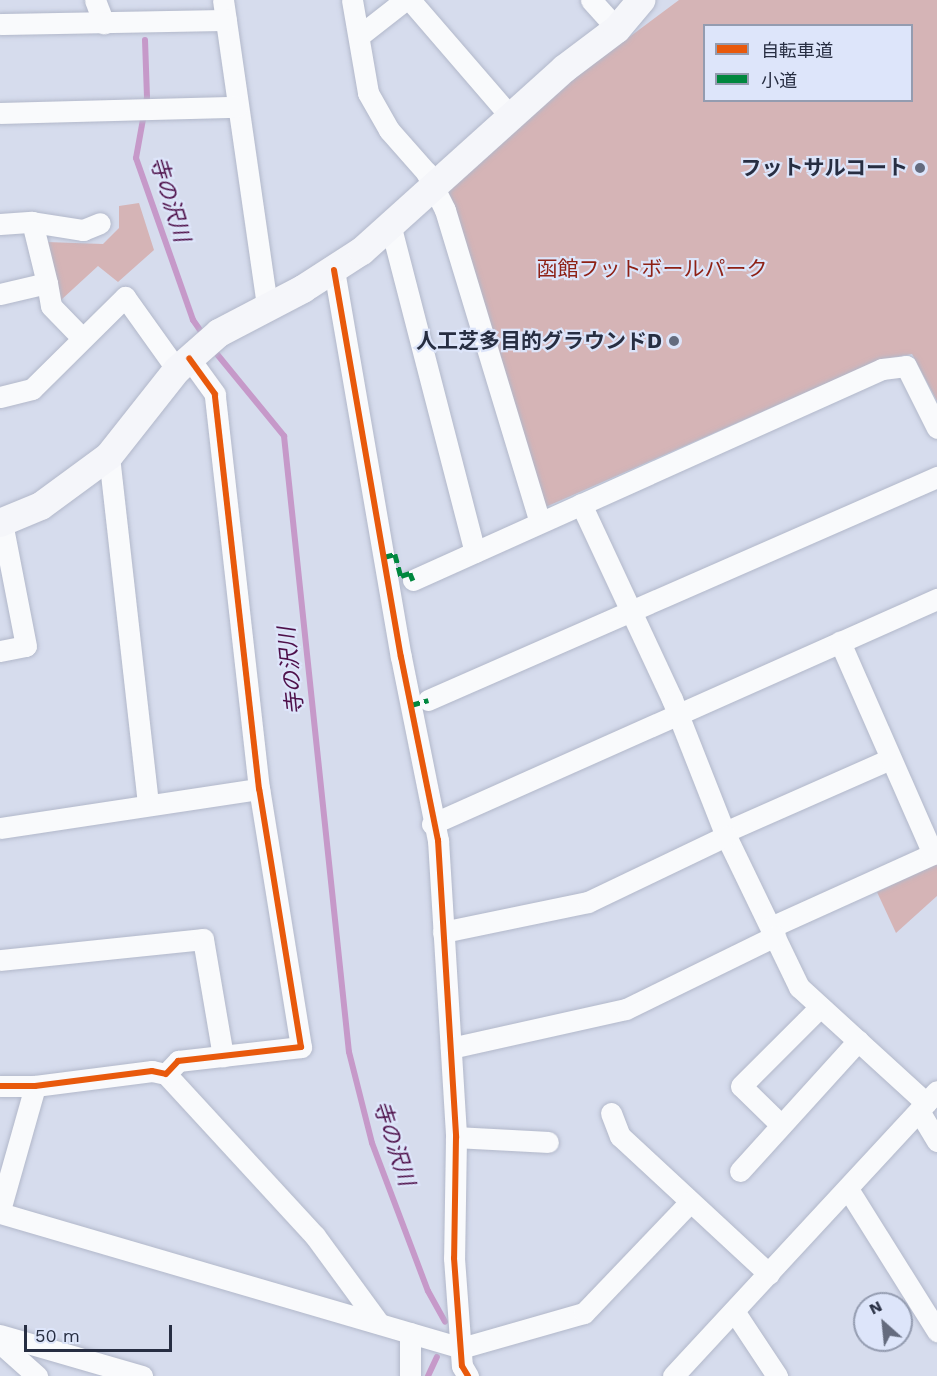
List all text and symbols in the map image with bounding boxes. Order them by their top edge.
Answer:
legend [703,24,913,102]
text: 自転車道 [761,40,833,61]
text: 小道 [761,70,797,91]
water label: 寺の沢川 [145,153,195,245]
place label: フットサルコート [740,155,908,181]
marker: フットサルコート [913,161,927,175]
park label: 函館フットボールパーク [537,256,767,282]
place label: 人工芝多目的グラウンドD [416,328,662,354]
marker: 人工芝多目的グラウンドD [667,334,681,348]
water label: 寺の沢川 [273,626,309,716]
water label: 寺の沢川 [368,1097,420,1189]
north arrow [853,1292,913,1352]
text: N [866,1296,885,1318]
scale bar [27,1313,176,1351]
text: 50 m [35,1325,80,1346]

